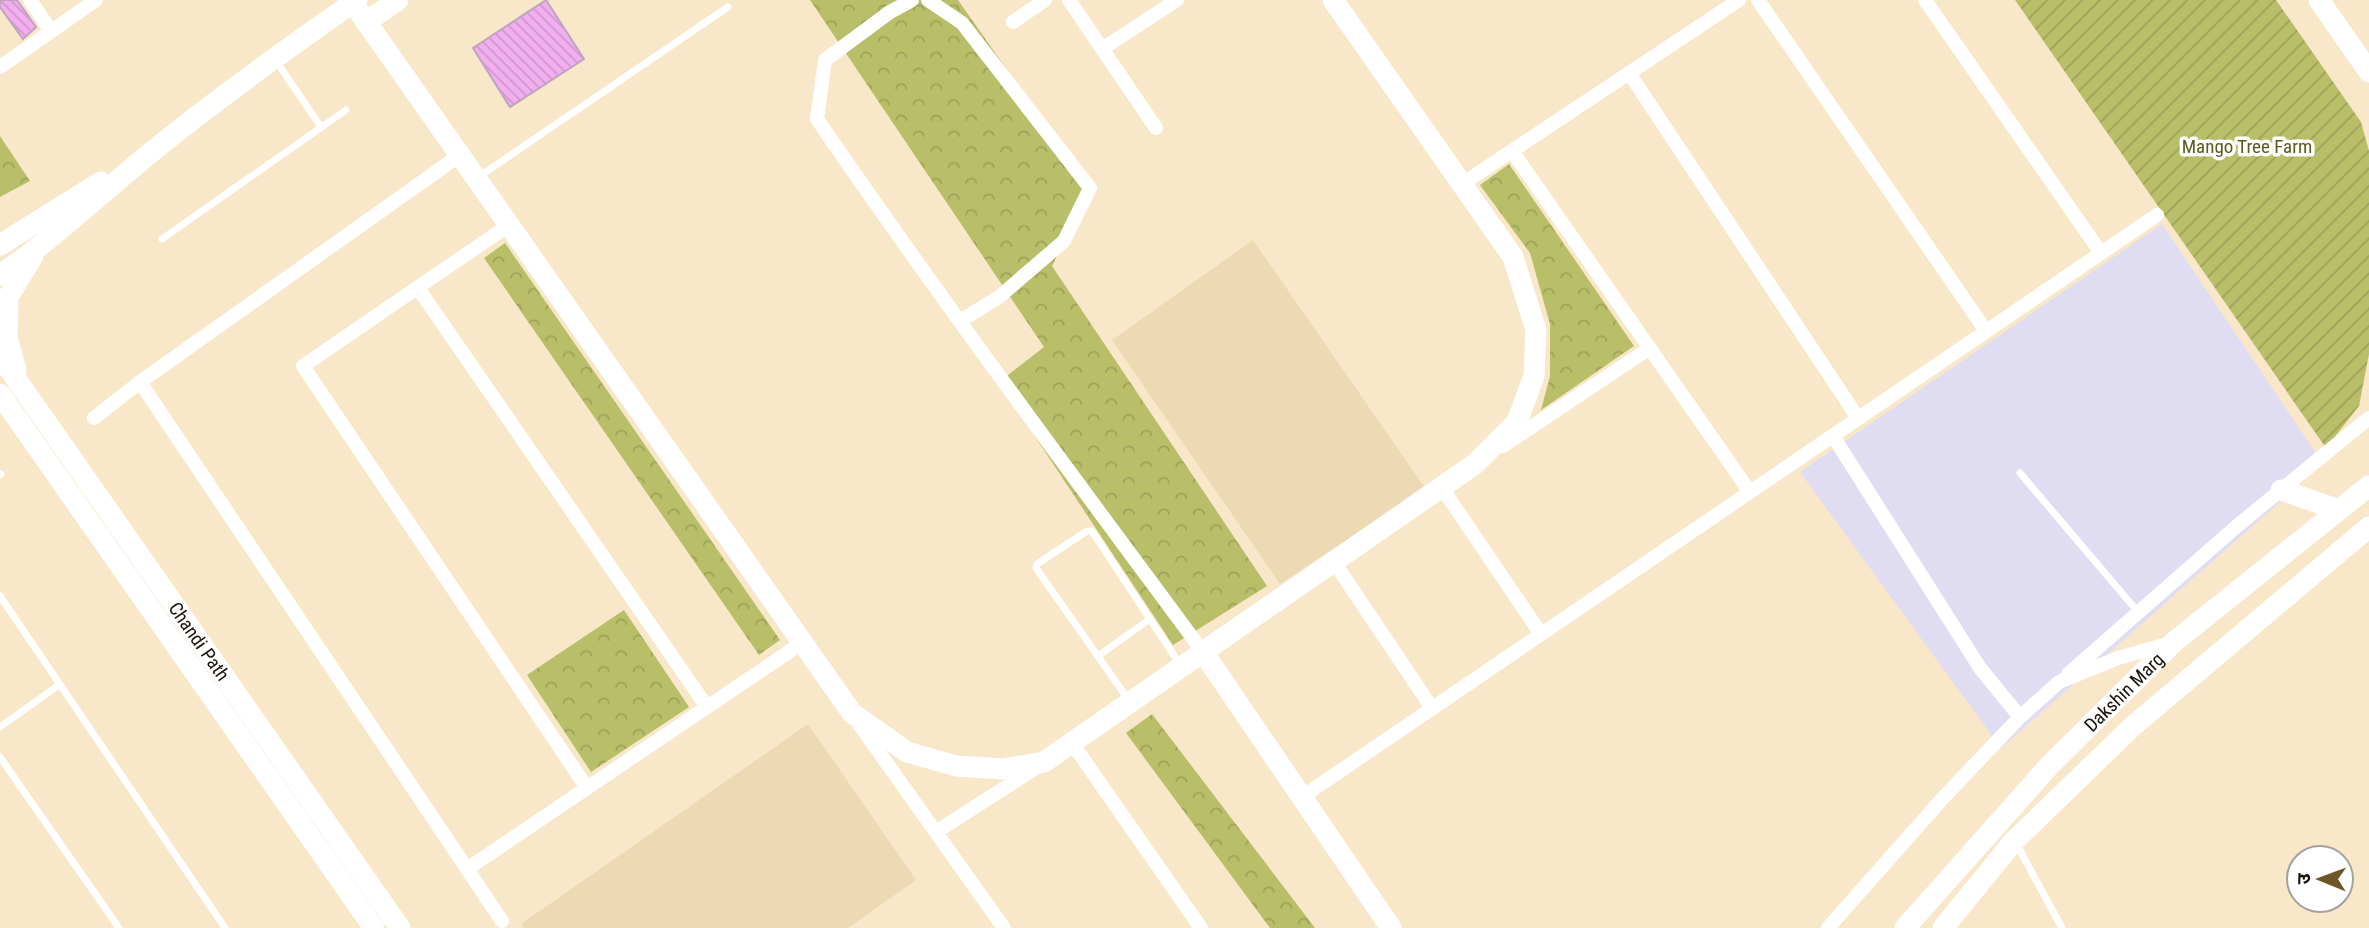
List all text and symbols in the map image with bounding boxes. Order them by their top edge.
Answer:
park label: Mango Tree Farm [2182,135,2312,158]
street label: Chandi Path [164,597,235,685]
street label: Dakshin Marg [2079,648,2168,736]
north arrow [2285,844,2355,914]
text: उ [2292,872,2315,884]

